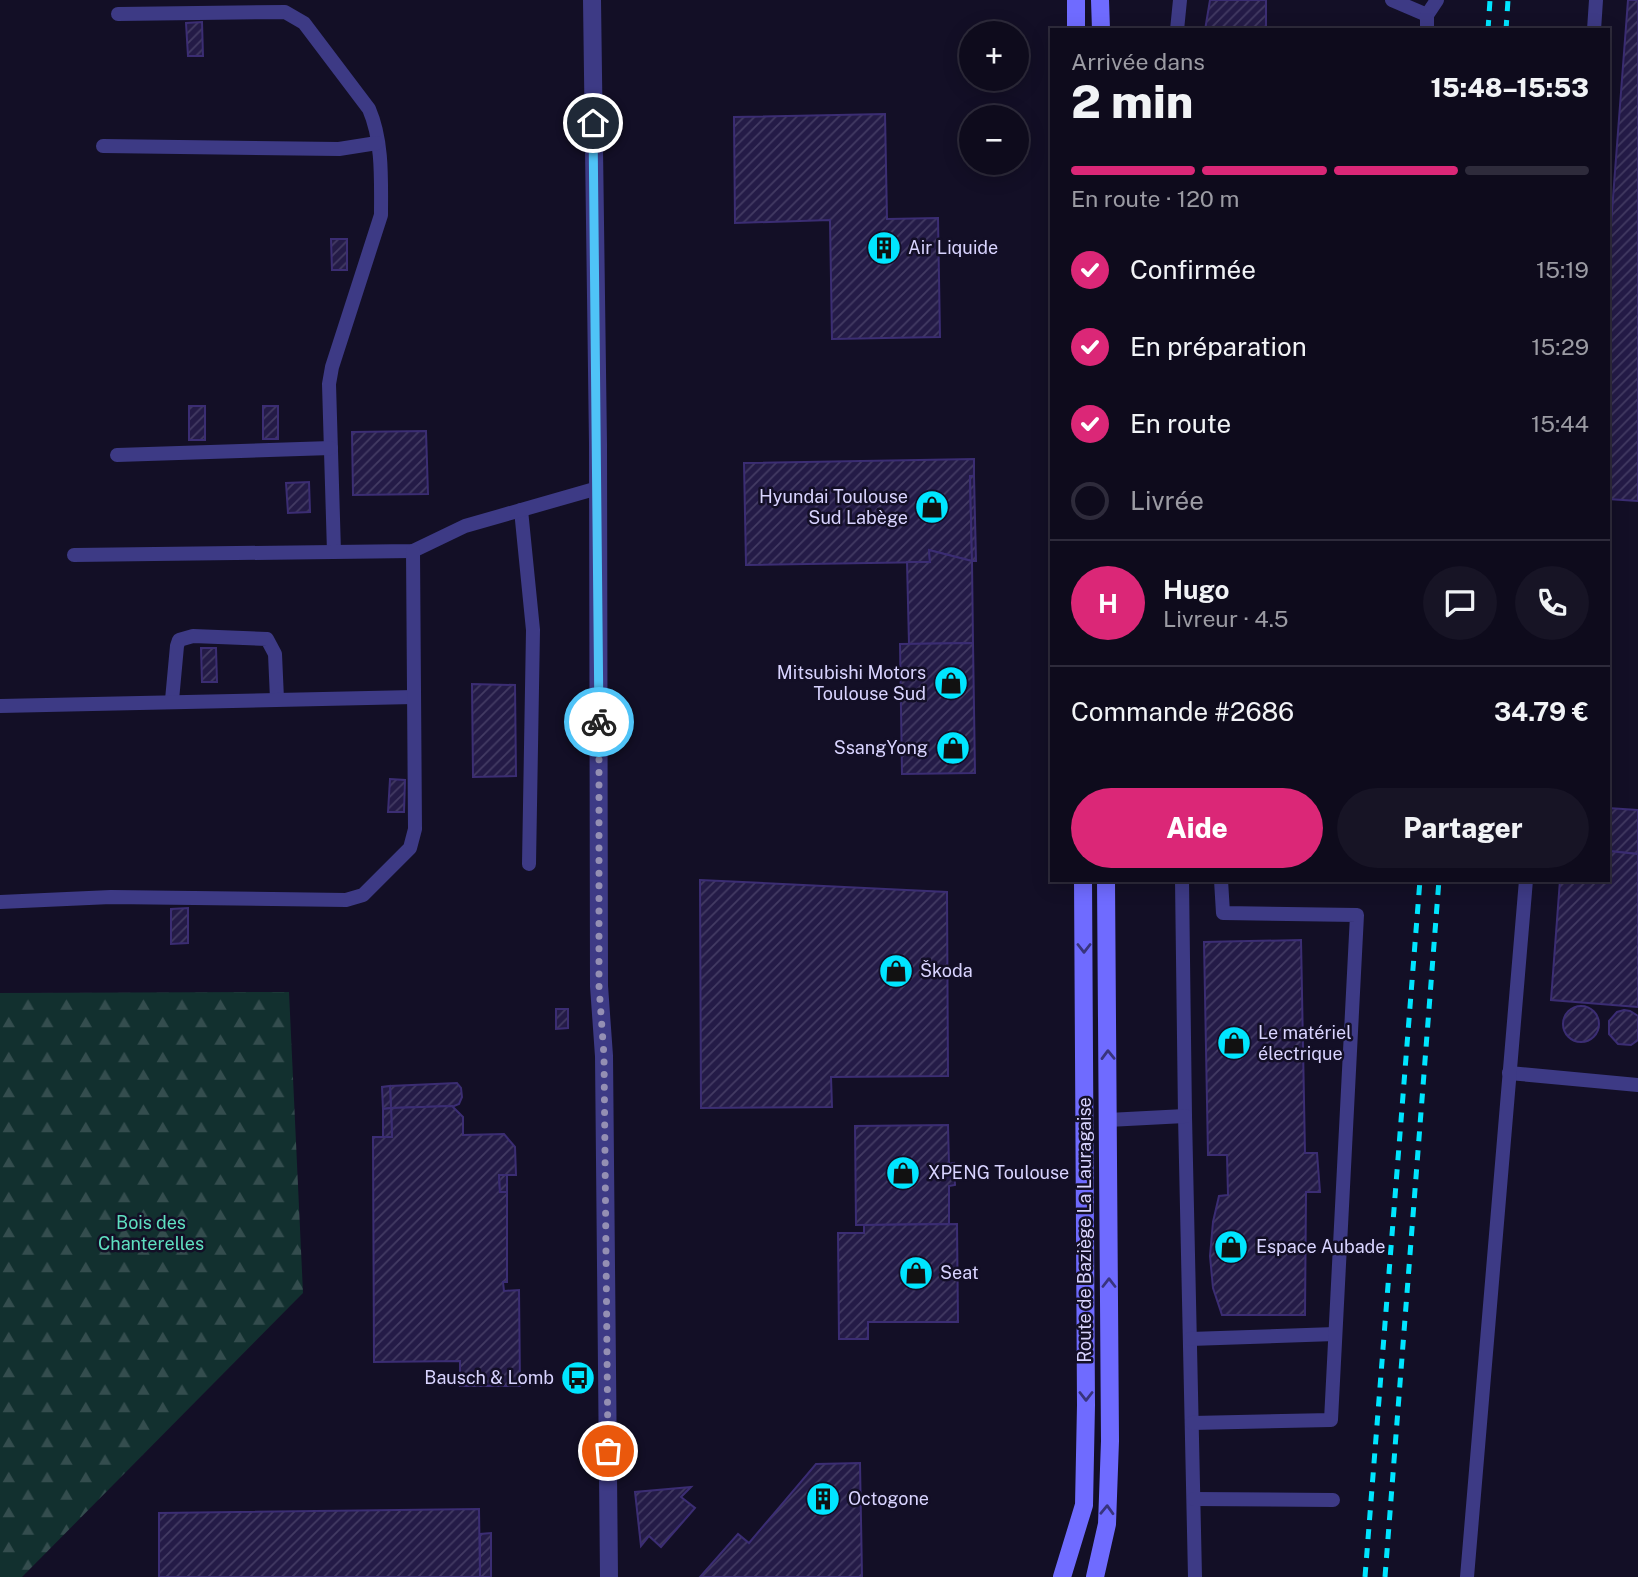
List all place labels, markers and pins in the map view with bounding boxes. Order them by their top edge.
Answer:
pin [563,93,623,153]
building icon: Air Liquide [865,229,903,267]
place label: Air Liquide [908,237,998,258]
place label: Hyundai Toulouse Sud Labège [759,486,908,528]
shop icon: Hyundai Toulouse Sud Labège [913,488,951,526]
place label: Mitsubishi Motors Toulouse Sud [777,662,926,704]
shop icon: Mitsubishi Motors Toulouse Sud [932,664,970,702]
shop icon: SsangYong [934,729,972,767]
place label: SsangYong [834,737,928,758]
shop icon: Škoda [877,952,915,990]
place label: Škoda [920,960,973,981]
place label: Le matériel électrique [1258,1022,1352,1064]
shop icon: Le matériel électrique [1215,1024,1253,1062]
shop icon: XPENG Toulouse [884,1154,922,1192]
place label: XPENG Toulouse [928,1162,1069,1183]
shop icon: Espace Aubade [1212,1228,1250,1266]
place label: Espace Aubade [1256,1236,1386,1257]
shop icon: Seat [897,1254,935,1292]
place label: Seat [940,1262,979,1283]
bus stop icon: Bausch & Lomb [559,1359,597,1397]
place label: Bausch & Lomb [424,1367,554,1388]
pin [578,1421,638,1481]
building icon: Octogone [804,1480,842,1518]
place label: Octogone [848,1488,929,1509]

